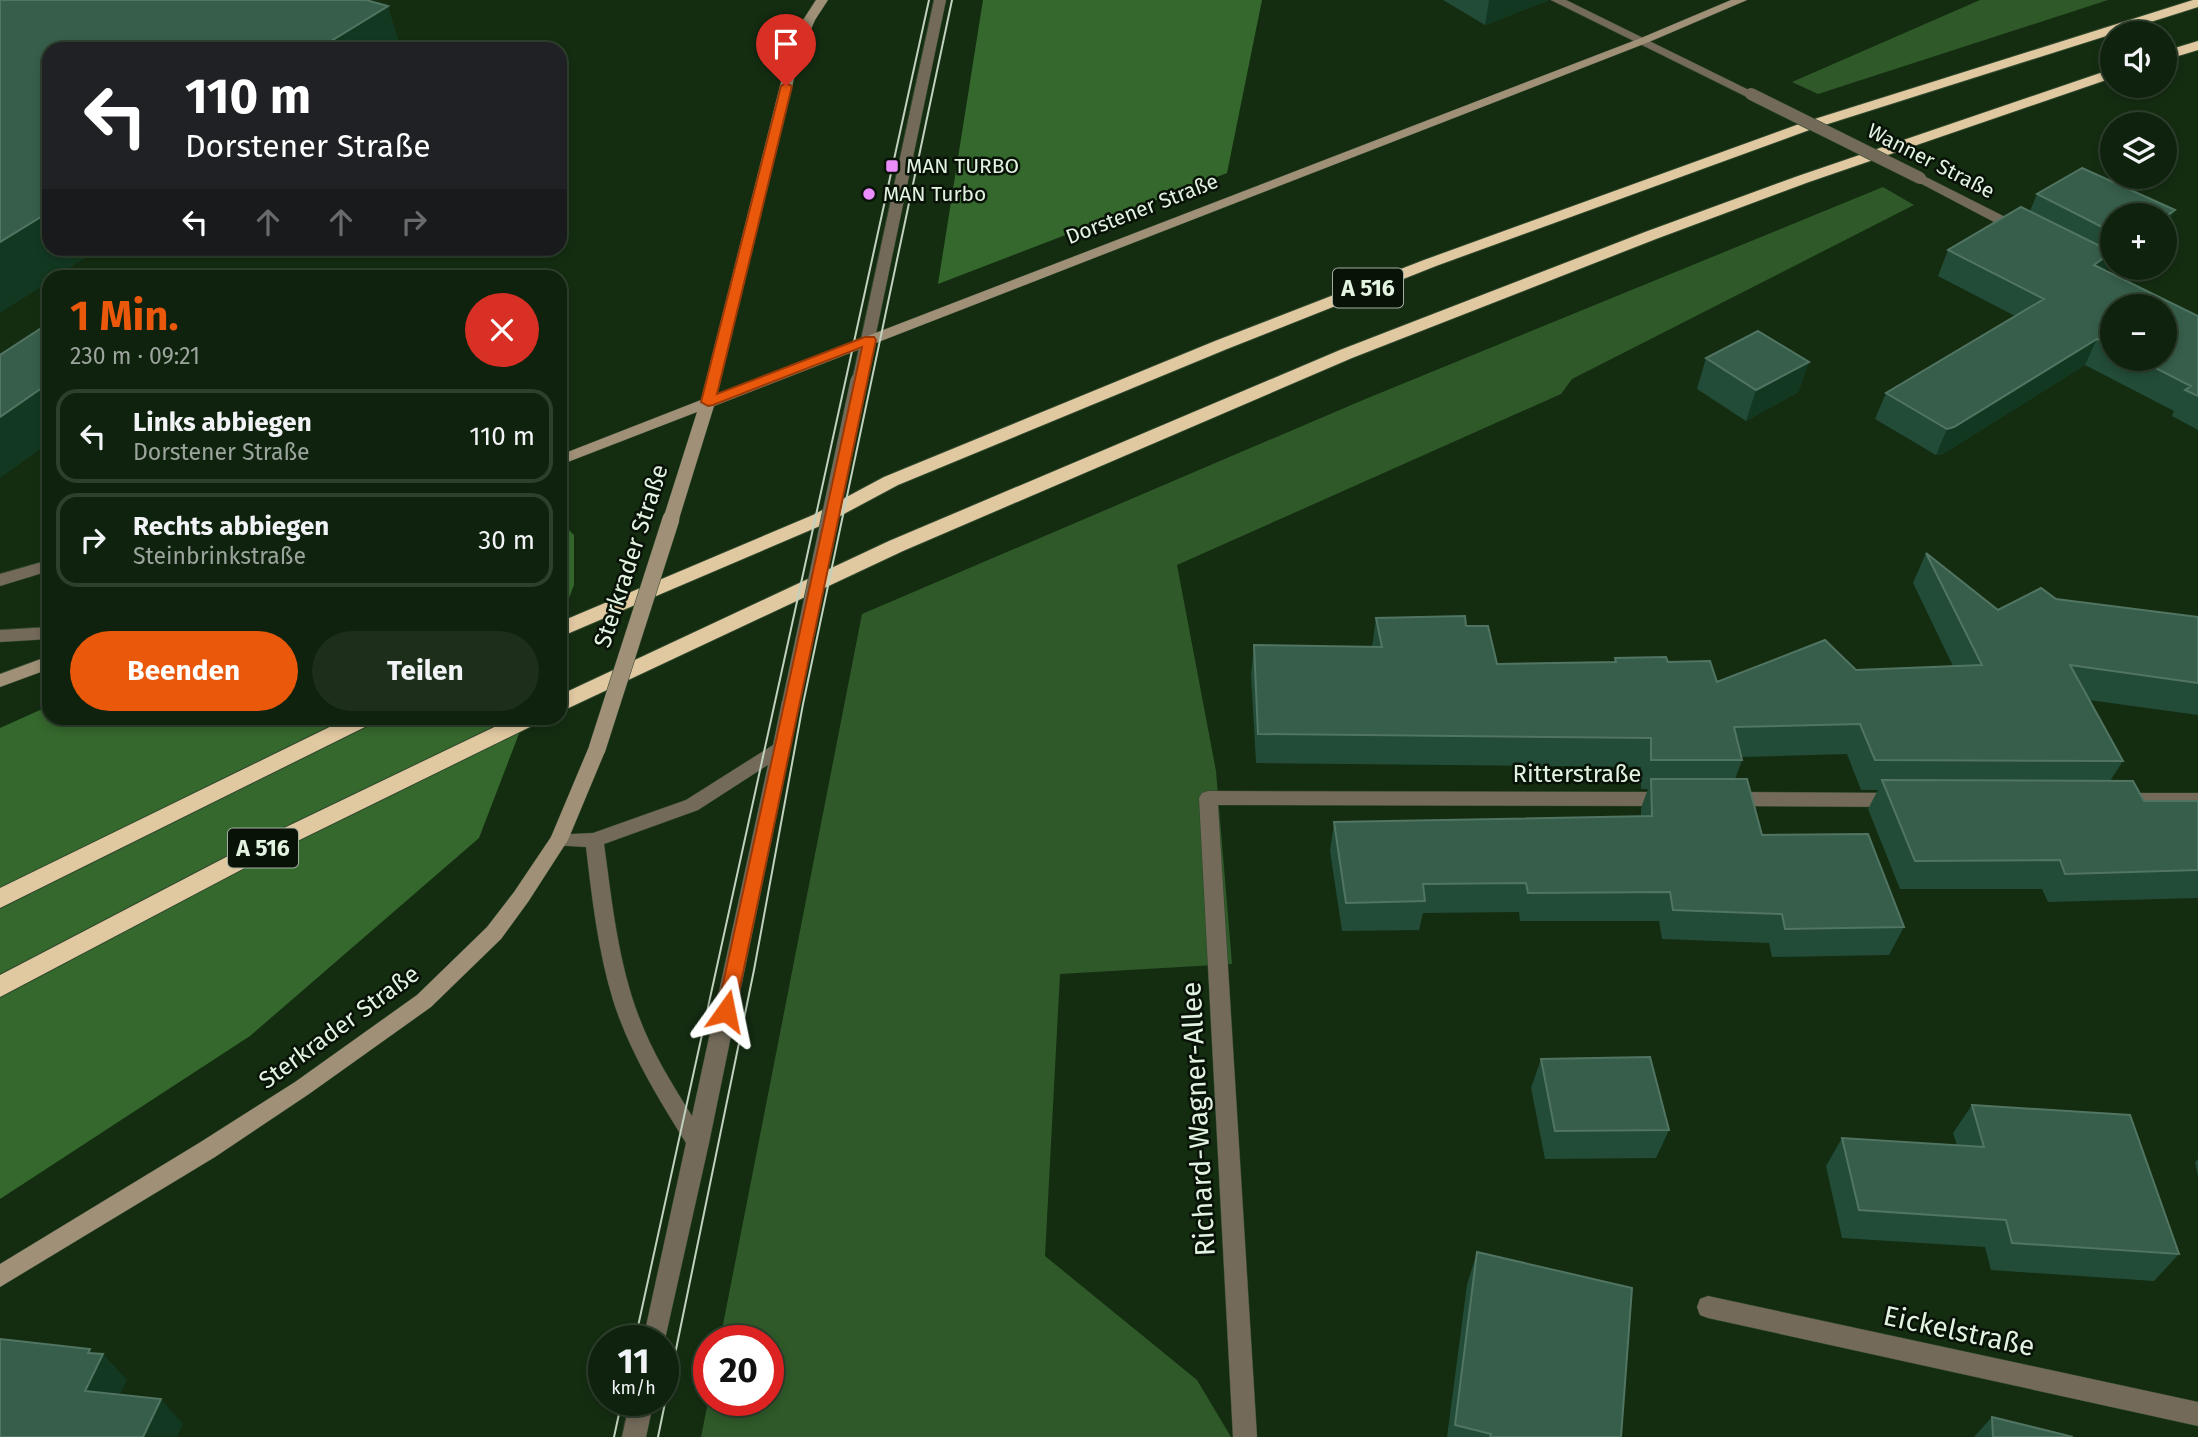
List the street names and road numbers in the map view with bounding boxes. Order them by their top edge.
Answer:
street label: Wanner Straße [1863,118,1999,204]
street label: Dorstener Straße [1062,168,1222,250]
road number: A 516 [1333,268,1403,308]
street label: Sterkrader Straße [588,461,674,651]
street label: Ritterstraße [1513,760,1641,788]
road number: A 516 [228,828,298,868]
street label: Sterkrader Straße [253,960,425,1094]
street label: Richard-Wagner-Allee [1174,981,1222,1257]
street label: Eickelstraße [1880,1299,2038,1363]

